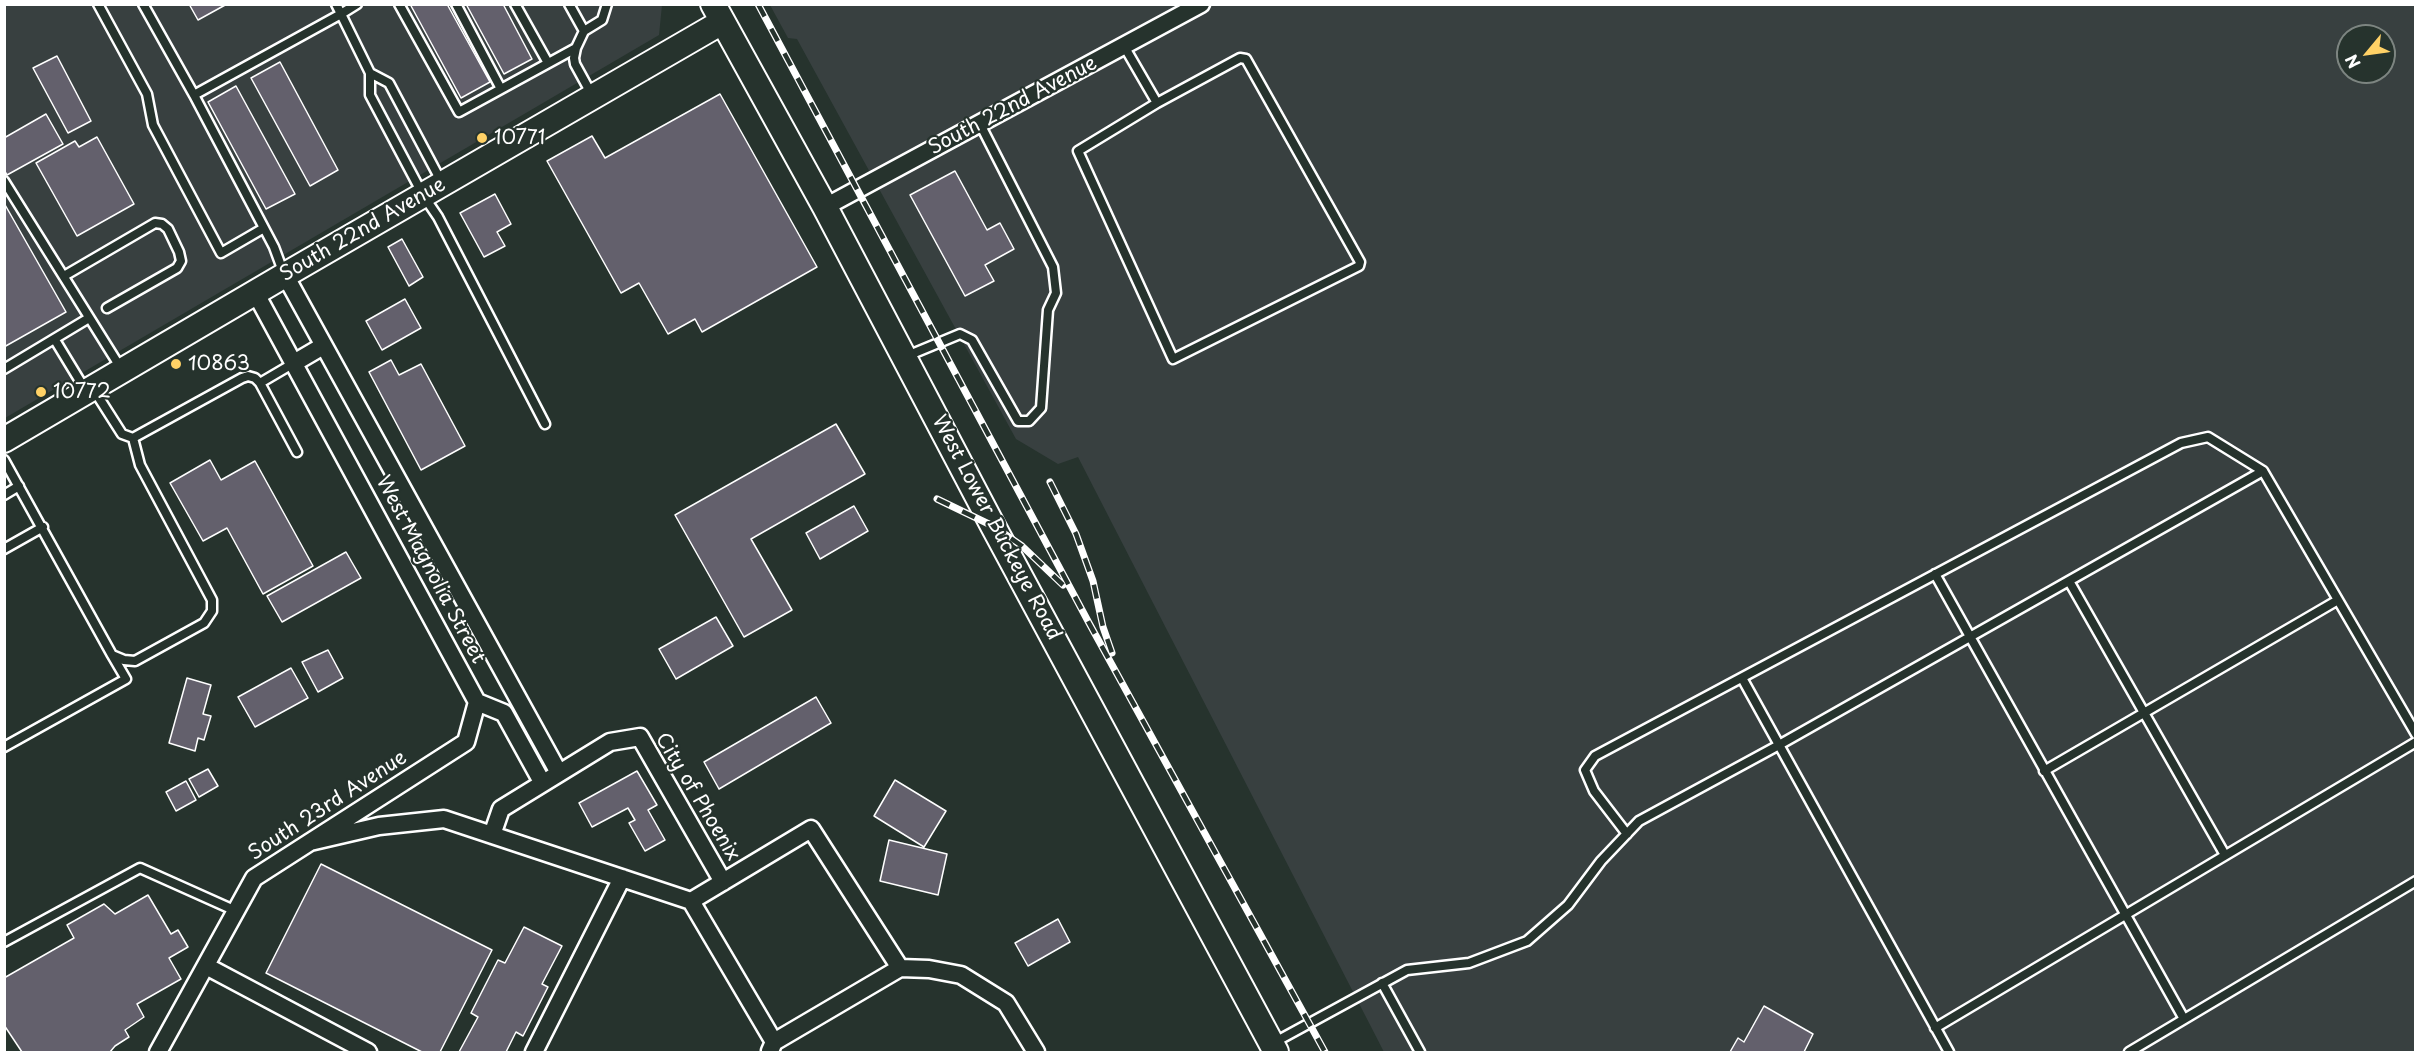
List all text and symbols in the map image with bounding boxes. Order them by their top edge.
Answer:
north arrow [2336,24,2396,84]
text: N [2338,50,2366,73]
street label: South 22nd Avenue [925,51,1101,161]
place label: 10771 [494,126,545,150]
marker: 10771 [475,131,489,145]
street label: South 22nd Avenue [276,173,450,287]
place label: 10863 [188,352,250,376]
marker: 10863 [169,357,183,371]
place label: 10772 [53,380,111,404]
marker: 10772 [34,385,48,399]
street label: West Lower Buckeye Road [926,411,1066,645]
street label: West Magnolia Street [370,472,490,668]
street label: City of Phoenix [649,729,745,865]
street label: South 23rd Avenue [245,746,411,866]

